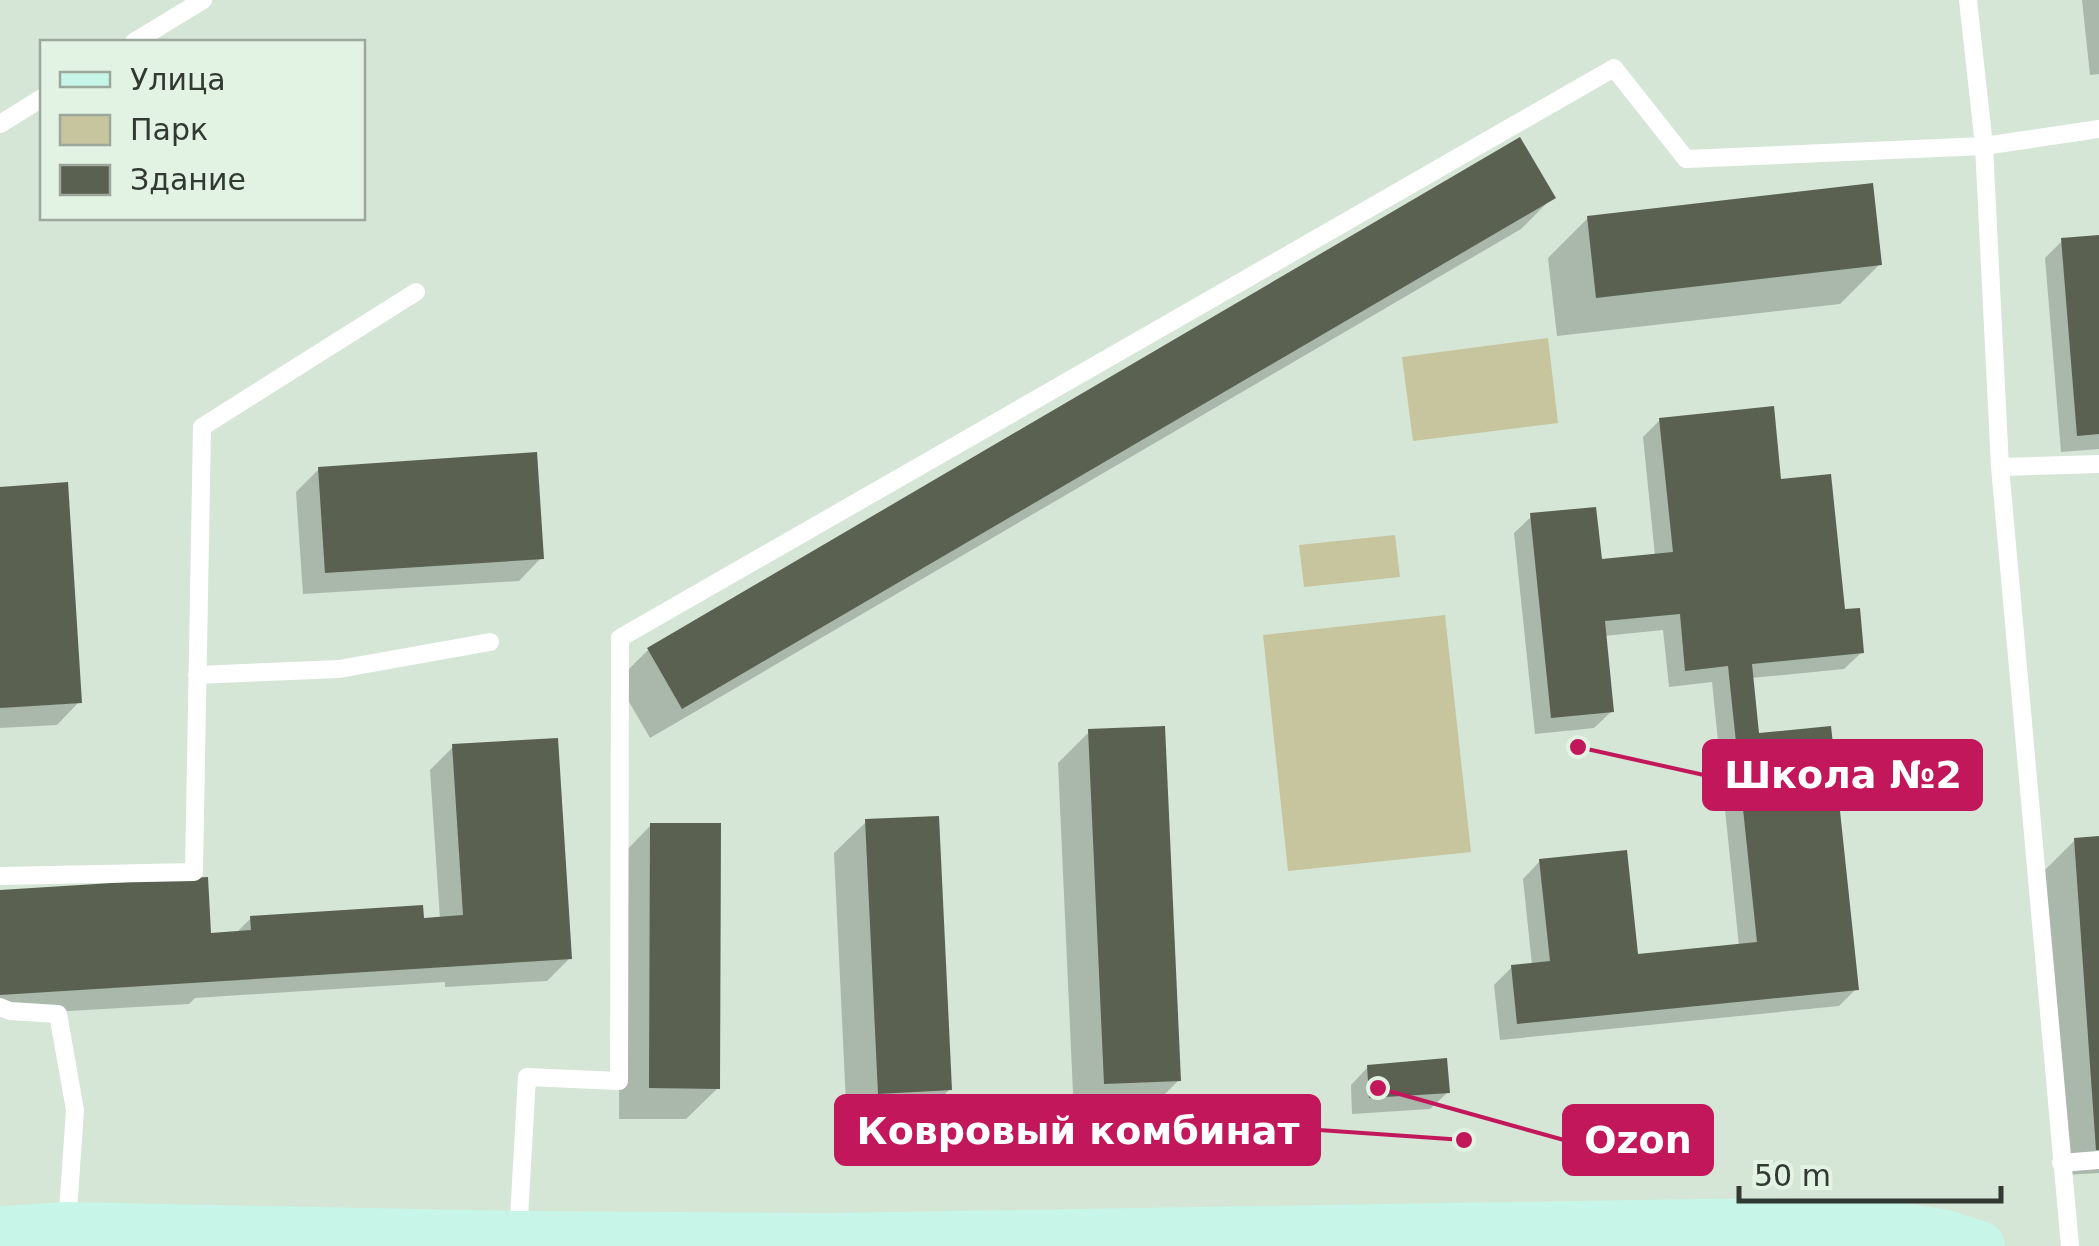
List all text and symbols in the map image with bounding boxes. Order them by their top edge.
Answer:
legend [40,40,365,220]
text: Улица [130,62,226,97]
text: Парк [130,112,208,147]
text: Здание [130,162,246,197]
callout: Школа №2 [1704,741,1981,809]
text: Школа №2 [1724,753,1962,797]
callout: Ковровый комбинат [836,1096,1319,1164]
callout: Ozon [1564,1106,1712,1174]
text: Ковровый комбинат [857,1109,1299,1153]
text: Ozon [1584,1118,1692,1162]
scale bar [1739,1141,2002,1203]
text: 50 m [1754,1158,1831,1193]

